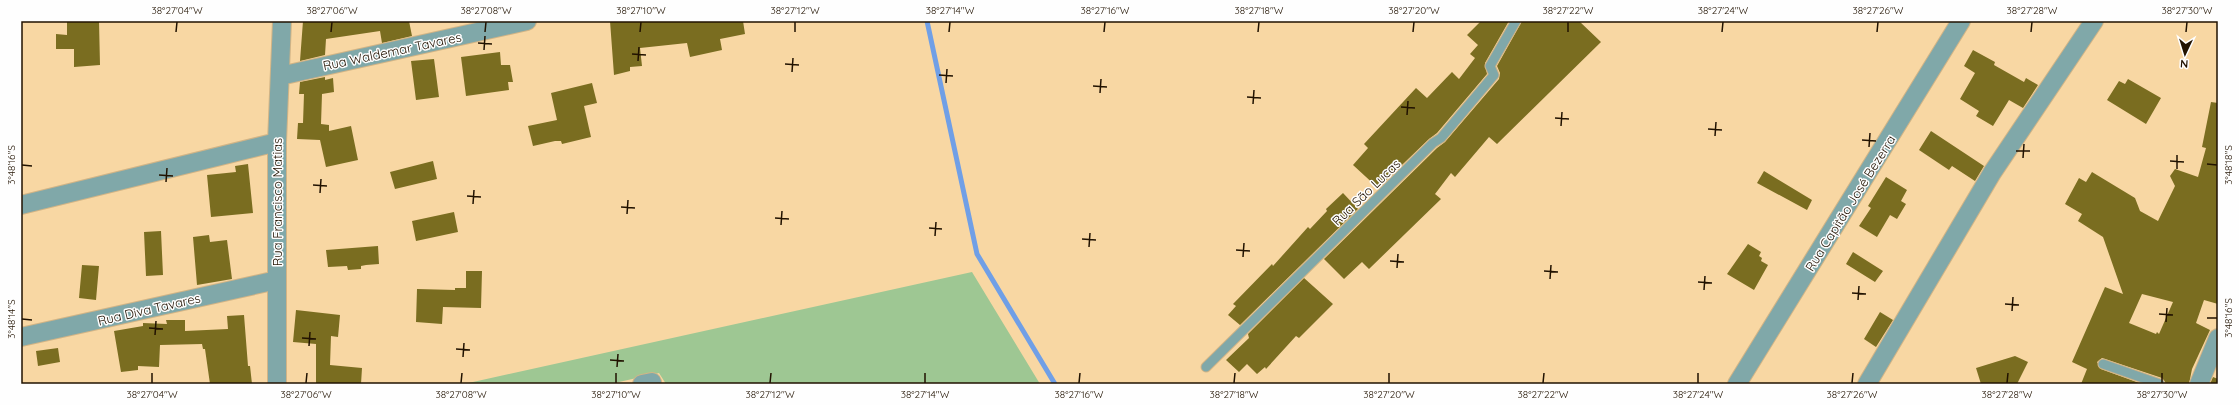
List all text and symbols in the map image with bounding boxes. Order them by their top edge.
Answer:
text: 38°27'04"W [151,4,203,17]
text: 38°27'06"W [306,4,358,17]
text: 38°27'08"W [460,4,512,17]
text: 38°27'10"W [616,4,666,17]
text: 38°27'12"W [770,4,820,17]
text: 38°27'14"W [926,4,975,17]
text: 38°27'16"W [1081,4,1130,17]
text: 38°27'18"W [1235,4,1284,17]
text: 38°27'20"W [1388,4,1440,17]
text: 38°27'22"W [1543,4,1594,17]
text: 38°27'24"W [1698,4,1749,17]
text: 38°27'26"W [1853,4,1904,17]
text: 38°27'28"W [2007,4,2058,17]
text: 38°27'30"W [2161,4,2213,17]
street label: Rua Waldemar Tavares [321,28,463,74]
north arrow [2165,34,2205,74]
text: N [2180,57,2189,71]
street label: Rua Capitão José Bezerra [1802,132,1898,274]
street label: Rua Francisco Matias [269,138,285,266]
text: 3°48'16"S [5,145,18,185]
text: 3°48'18"S [2222,145,2235,185]
street label: Rua São Lucas [1328,155,1404,229]
street label: Rua Diva Tavares [96,289,202,329]
text: 3°48'16"S [2222,298,2235,338]
text: 3°48'14"S [5,299,18,339]
text: 38°27'04"W [126,388,178,401]
text: 38°27'06"W [280,388,332,401]
text: 38°27'08"W [435,388,487,401]
text: 38°27'10"W [591,388,641,401]
text: 38°27'12"W [745,388,795,401]
text: 38°27'14"W [901,388,950,401]
text: 38°27'16"W [1055,388,1104,401]
text: 38°27'18"W [1210,388,1259,401]
text: 38°27'20"W [1363,388,1415,401]
text: 38°27'22"W [1518,388,1569,401]
text: 38°27'24"W [1673,388,1724,401]
text: 38°27'26"W [1827,388,1878,401]
text: 38°27'28"W [1982,388,2033,401]
text: 38°27'30"W [2136,388,2188,401]

